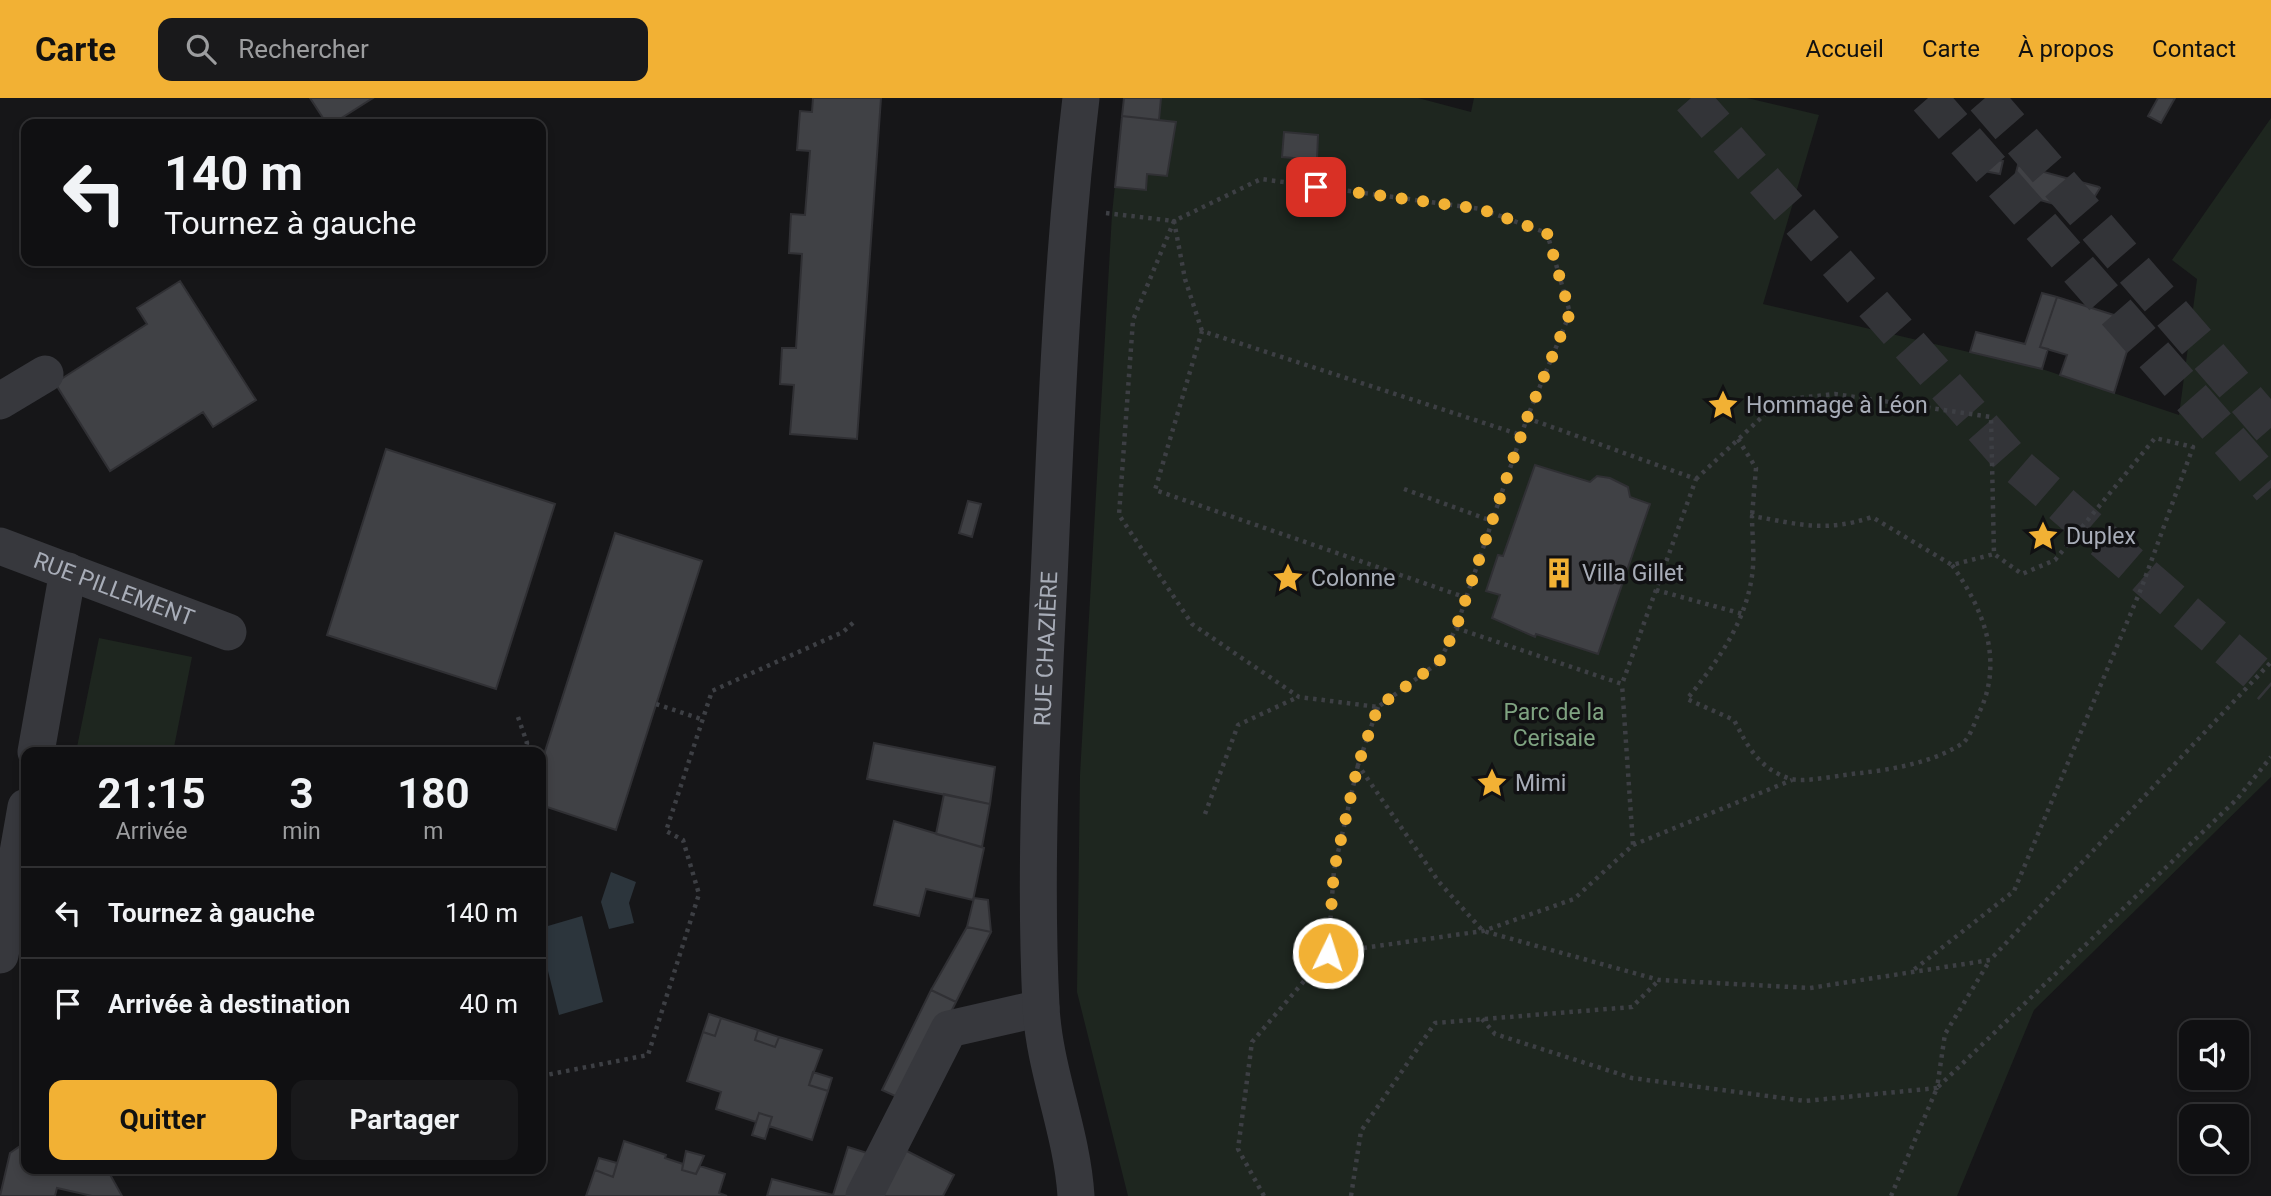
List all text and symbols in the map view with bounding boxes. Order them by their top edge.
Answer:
search box [158,18,648,81]
text: Carte [35,30,116,69]
icon: search [182,30,220,68]
text: Rechercher [238,34,369,64]
text: Accueil [1805,35,1884,63]
text: Carte [1922,35,1980,63]
text: À propos [2018,35,2114,63]
text: Contact [2152,35,2236,63]
text: 140 m [164,145,303,202]
icon: left [49,147,140,238]
pin [1286,157,1346,217]
icon: arrive [1297,168,1335,206]
text: Tournez à gauche [164,204,416,242]
place icon: Hommage à Léon [1706,388,1740,422]
place label: Hommage à Léon [1746,392,1928,419]
place icon: Duplex [2026,519,2060,553]
place label: Duplex [2066,523,2136,550]
street label: RUE PILLEMENT [30,547,198,632]
building icon: Villa Gillet [1542,556,1576,590]
place label: Villa Gillet [1582,560,1684,587]
place icon: Colonne [1271,561,1305,595]
place label: Colonne [1311,565,1395,592]
street label: RUE CHAZIÈRE [1029,571,1063,727]
park label: Parc de la Cerisaie [1503,699,1605,752]
place icon: Mimi [1475,766,1509,800]
text: 21:15 [98,769,206,818]
text: 3 [289,769,314,818]
text: 180 [397,769,470,818]
place label: Mimi [1515,770,1566,797]
text: Arrivée [116,818,187,845]
text: min [282,818,321,845]
text: m [423,818,443,845]
icon: left [49,894,87,932]
text: Tournez à gauche [108,898,315,928]
text: 140 m [445,898,518,928]
position arrow [1291,916,1365,990]
icon: arrive [49,985,87,1023]
text: Arrivée à destination [108,989,350,1019]
text: 40 m [460,989,518,1019]
map controls [2179,1020,2249,1174]
button: sound [2179,1020,2249,1090]
button: Quitter [49,1080,277,1160]
button: Partager [291,1080,518,1160]
button: search [2179,1104,2249,1174]

